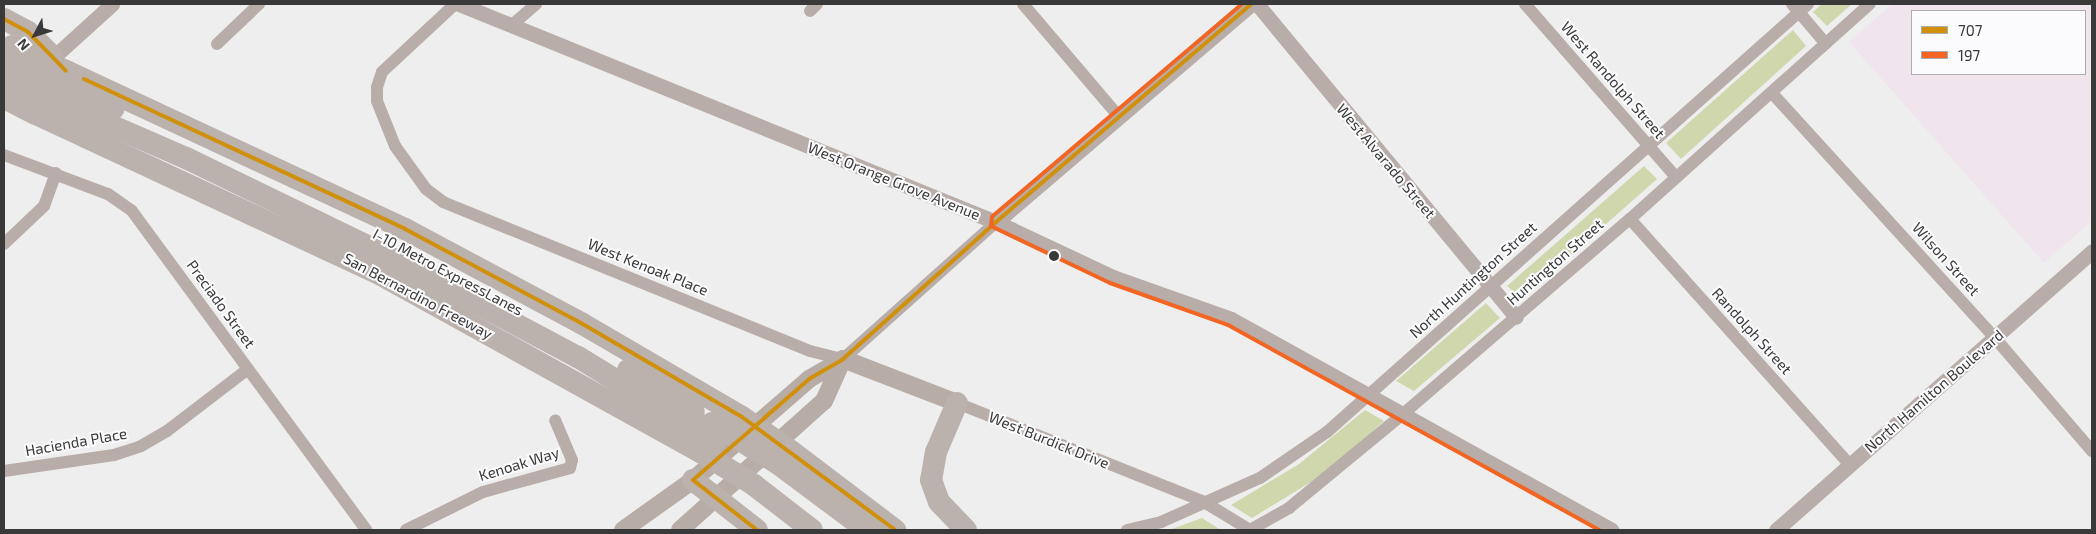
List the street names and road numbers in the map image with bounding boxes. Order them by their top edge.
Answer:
street label: West Randolph Street [1557,18,1669,142]
street label: West Alvarado Street [1333,100,1439,222]
street label: West Orange Grove Avenue [805,138,983,224]
street label: Huntington Street [1503,215,1607,309]
street label: North Huntington Street [1406,218,1540,342]
street label: Wilson Street [1908,219,1984,299]
street label: I-10 Metro ExpressLanes [370,225,526,319]
street label: West Kenoak Place [585,235,711,299]
street label: San Bernardino Freeway [340,249,496,343]
street label: Preciado Street [183,257,259,351]
street label: Randolph Street [1708,284,1796,378]
street label: North Hamilton Boulevard [1861,326,2007,456]
street label: West Burdick Drive [986,408,1112,472]
street label: Hacienda Place [24,424,128,460]
street label: Kenoak Way [476,443,562,485]

